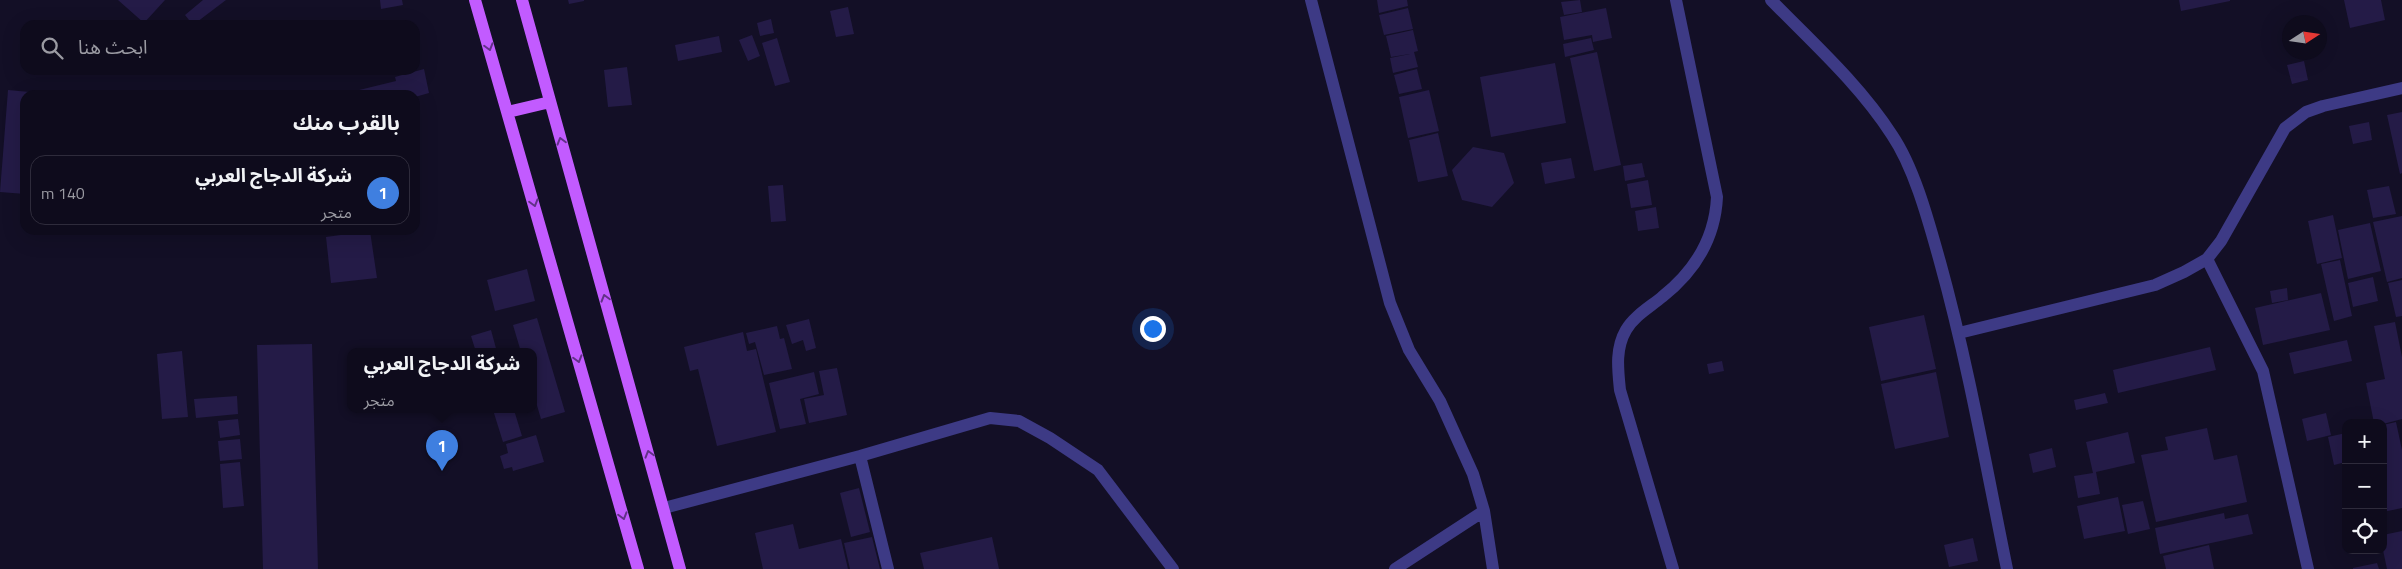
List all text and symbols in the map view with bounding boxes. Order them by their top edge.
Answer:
north arrow [2282,15,2327,60]
search box [20,20,420,75]
text: ابحث هنا [78,32,148,61]
icon: search [38,34,66,62]
one-way arrow [483,42,493,50]
text: بالقرب منك [293,106,400,138]
one-way arrow [557,138,567,146]
text: شركة الدجاج العربي [195,160,352,189]
text: 140 m [41,181,85,205]
text: 1 [379,181,387,205]
one-way arrow [528,198,539,207]
text: متجر [321,200,352,224]
one-way arrow [601,294,611,302]
your location [1140,316,1166,342]
popup [347,348,537,413]
text: شركة الدجاج العربي [364,348,520,377]
one-way arrow [573,355,583,363]
text: متجر [364,388,395,412]
map controls [2342,419,2387,554]
button: + [2342,419,2387,464]
pin: 1 [426,430,458,471]
one-way arrow [644,450,655,459]
button: − [2342,464,2387,509]
button: locate [2342,509,2387,554]
one-way arrow [617,511,627,519]

